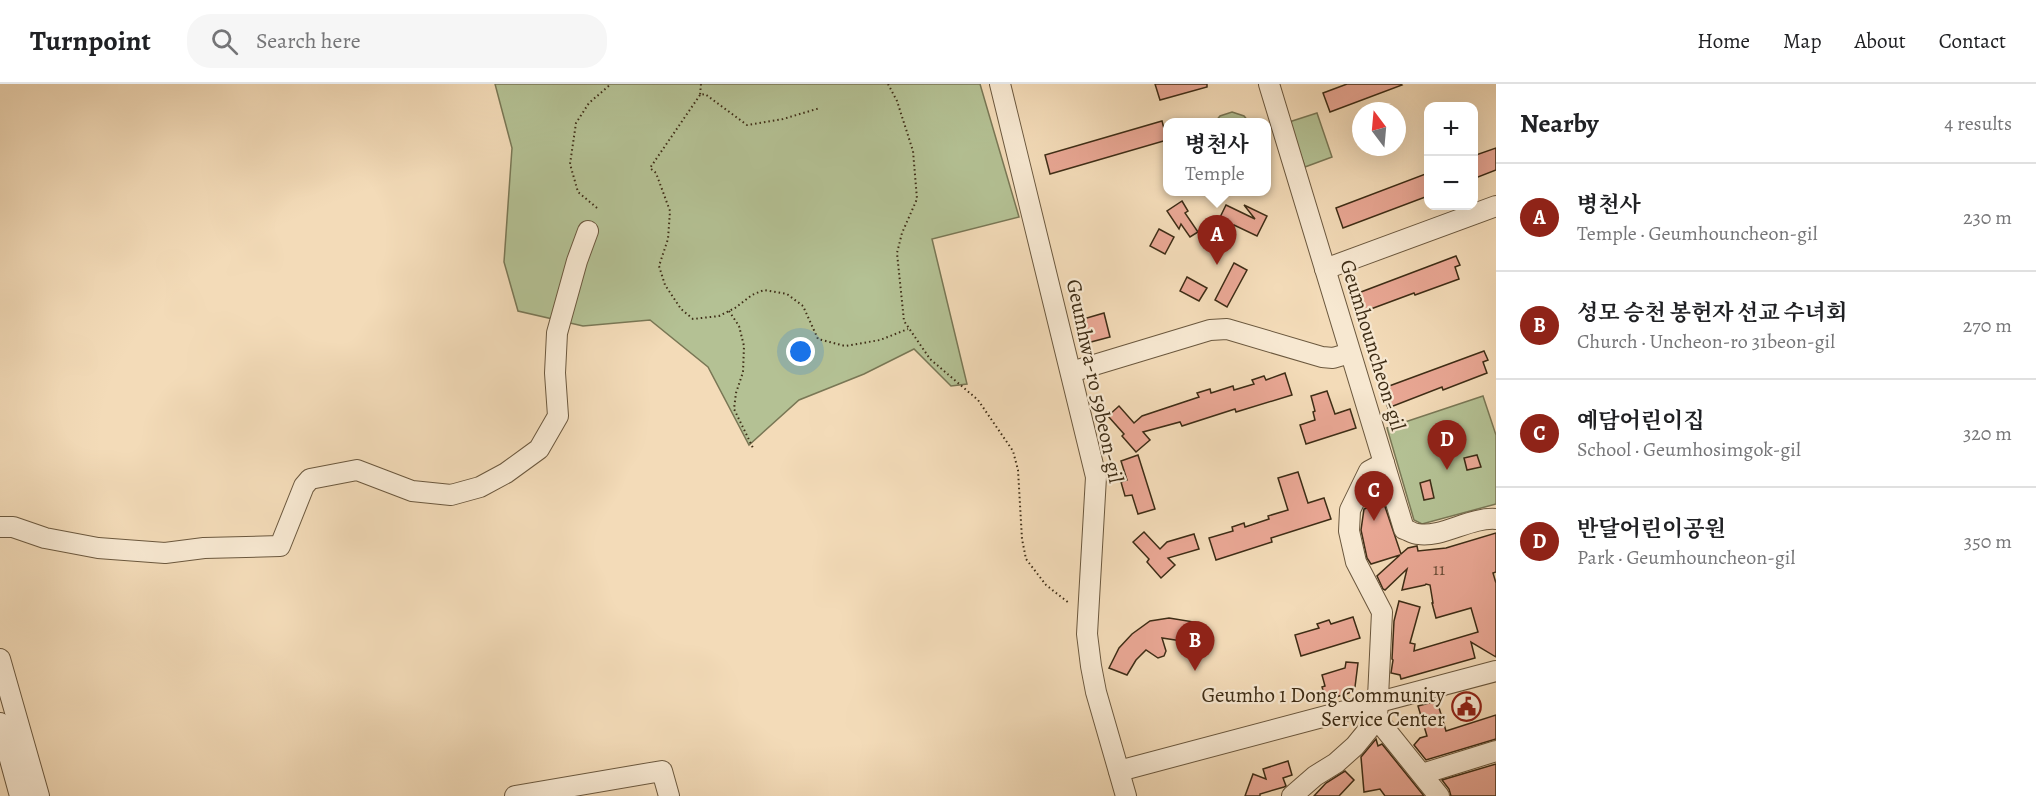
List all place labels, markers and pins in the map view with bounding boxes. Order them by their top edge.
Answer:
pin: A [1198,216,1236,265]
pin: D [1428,420,1466,470]
pin: C [1354,472,1394,521]
pin: B [1176,622,1214,671]
place label: Geumho 1 Dong Community Service Center [1201,681,1446,733]
public building icon: Geumho 1 Dong Community Service Center [1450,691,1482,723]

